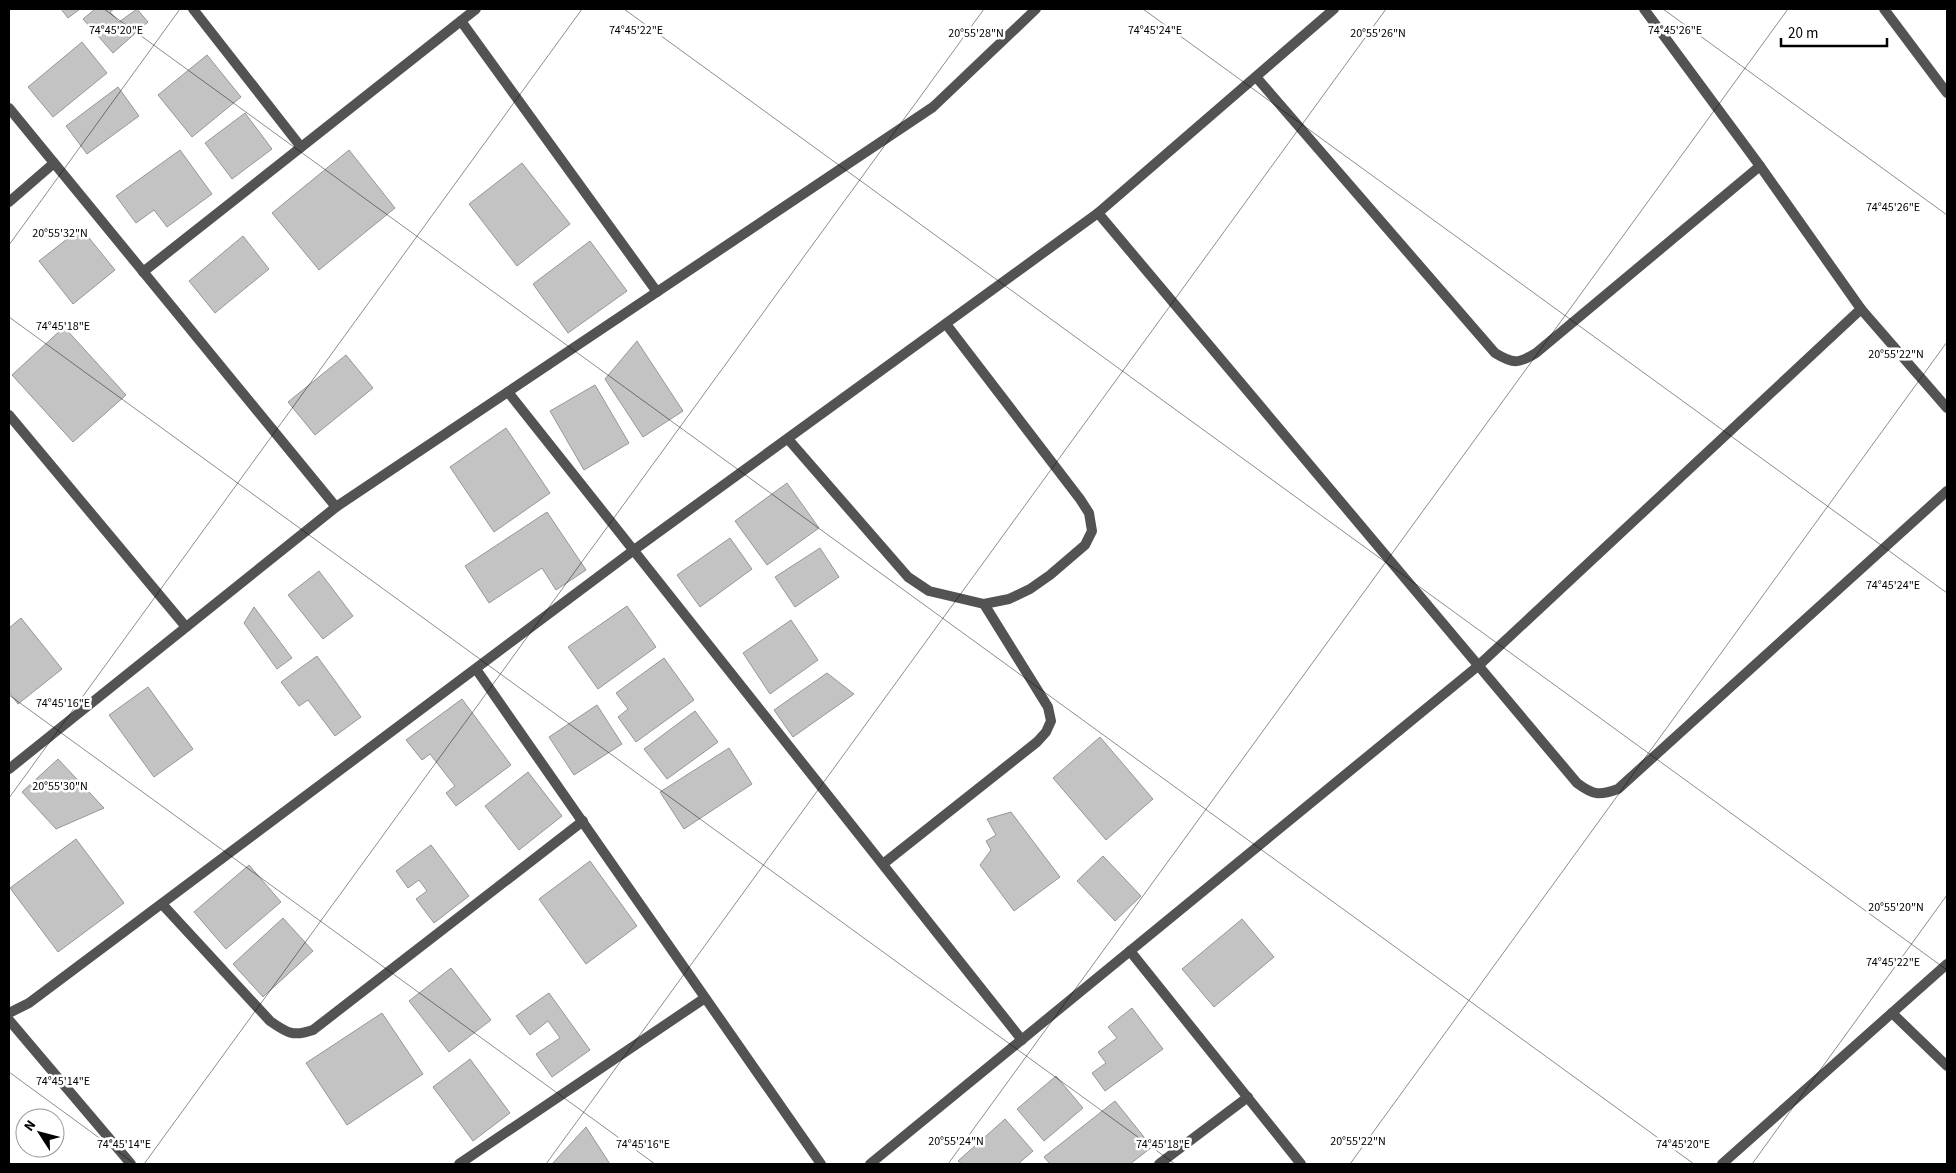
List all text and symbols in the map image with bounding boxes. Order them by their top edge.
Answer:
scale bar [1781,15,1887,47]
text: 74°45'20"E [89,22,143,39]
text: 74°45'22"E [609,22,663,39]
text: 74°45'24"E [1128,22,1182,39]
text: 74°45'26"E [1648,22,1702,39]
text: 20 m [1788,23,1818,44]
text: 20°55'28"N [948,25,1004,42]
text: 20°55'26"N [1350,25,1406,42]
text: 74°45'26"E [1866,199,1920,216]
text: 20°55'32"N [32,225,88,242]
text: 74°45'18"E [36,318,90,335]
text: 20°55'22"N [1868,346,1924,363]
text: 74°45'24"E [1866,577,1920,594]
text: 74°45'16"E [36,695,90,712]
text: 20°55'30"N [32,778,88,795]
text: 20°55'20"N [1868,899,1924,916]
text: 74°45'22"E [1866,954,1920,971]
text: 74°45'14"E [36,1073,90,1090]
north arrow [15,1108,65,1158]
text: N [19,1116,41,1136]
text: 20°55'24"N [928,1133,984,1150]
text: 20°55'22"N [1330,1133,1386,1150]
text: 74°45'14"E [97,1136,151,1153]
text: 74°45'16"E [616,1136,670,1153]
text: 74°45'18"E [1136,1136,1190,1153]
text: 74°45'20"E [1656,1136,1710,1153]

